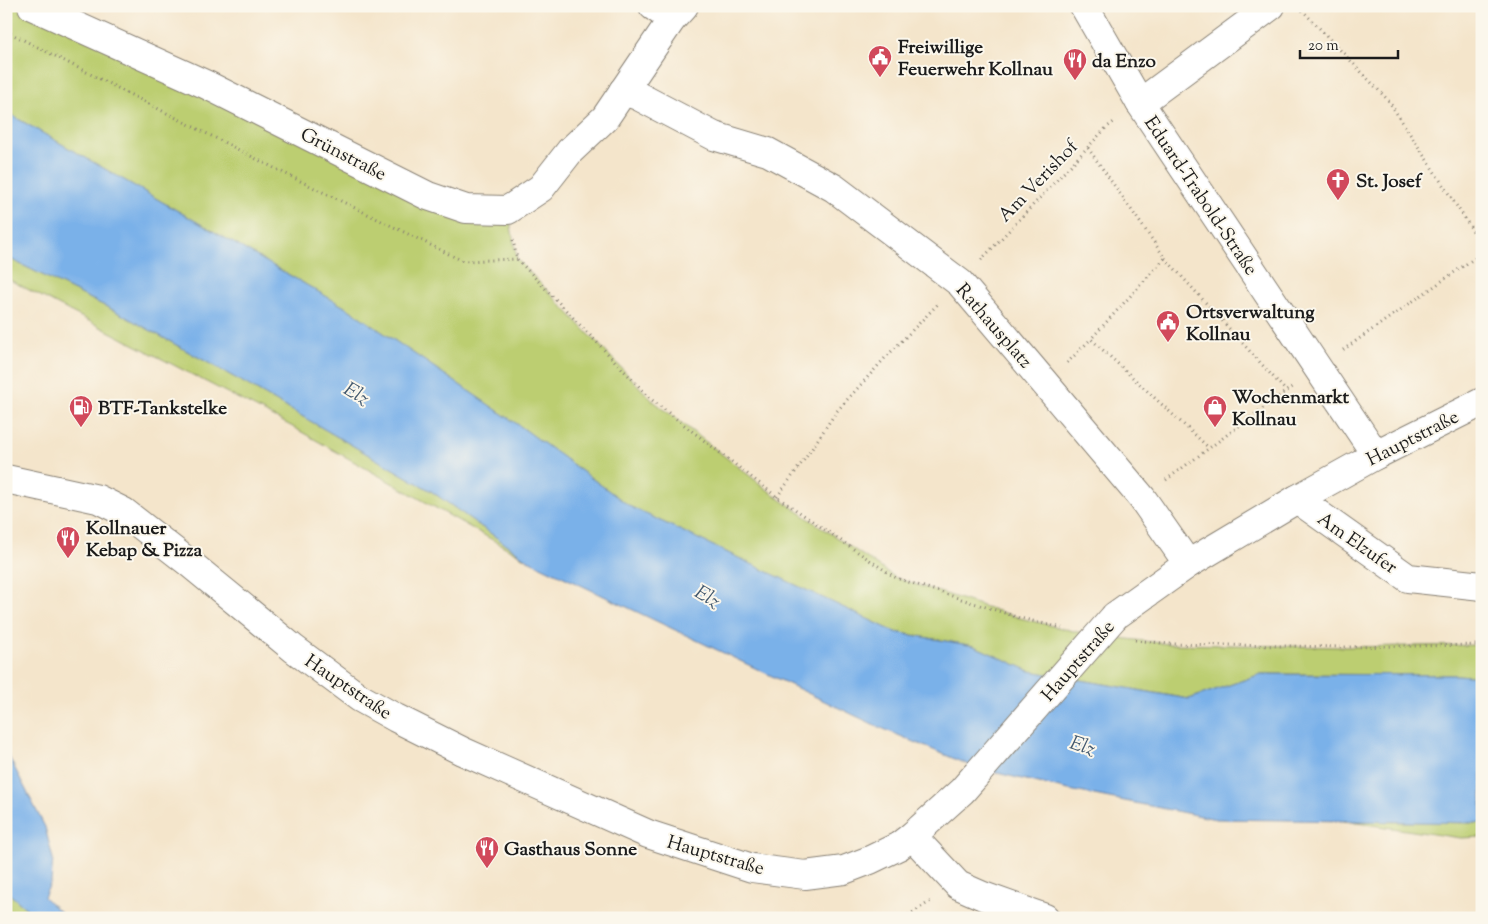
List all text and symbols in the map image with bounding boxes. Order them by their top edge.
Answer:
scale bar [1300,28,1398,60]
place label: Freiwillige Feuerwehr Kollnau [898,35,1053,84]
text: 20 m [1308,36,1339,57]
public building icon: Freiwillige Feuerwehr Kollnau [867,44,893,78]
restaurant icon: da Enzo [1062,47,1088,81]
place label: da Enzo [1092,49,1156,76]
street label: Eduard-Trabold-Straße [1137,111,1263,281]
street label: Grünstraße [295,122,391,189]
street label: Am Verishof [992,133,1086,229]
church icon: St. Josef [1325,167,1351,201]
place label: St. Josef [1356,169,1423,196]
street label: Rathausplatz [949,278,1038,375]
place label: Ortsverwaltung Kollnau [1186,300,1315,349]
public building icon: Ortsverwaltung Kollnau [1155,309,1181,343]
water label: Elz [337,376,374,414]
place label: Wochenmarkt Kollnau [1232,385,1350,434]
fuel station icon: BTF-Tankstelke [68,394,94,428]
shop icon: Wochenmarkt Kollnau [1202,394,1228,428]
place label: BTF-Tankstelke [98,396,227,423]
street label: Hauptstraße [1362,404,1464,474]
street label: Am Elzufer [1311,507,1402,582]
place label: Kollnauer Kebap & Pizza [86,516,202,565]
restaurant icon: Kollnauer Kebap & Pizza [55,525,81,559]
water label: Elz [688,579,725,617]
street label: Hauptstraße [1036,615,1122,708]
street label: Hauptstraße [299,649,397,727]
water label: Elz [1066,730,1099,765]
street label: Hauptstraße [663,830,767,883]
restaurant icon: Gasthaus Sonne [474,835,500,869]
place label: Gasthaus Sonne [504,837,637,864]

